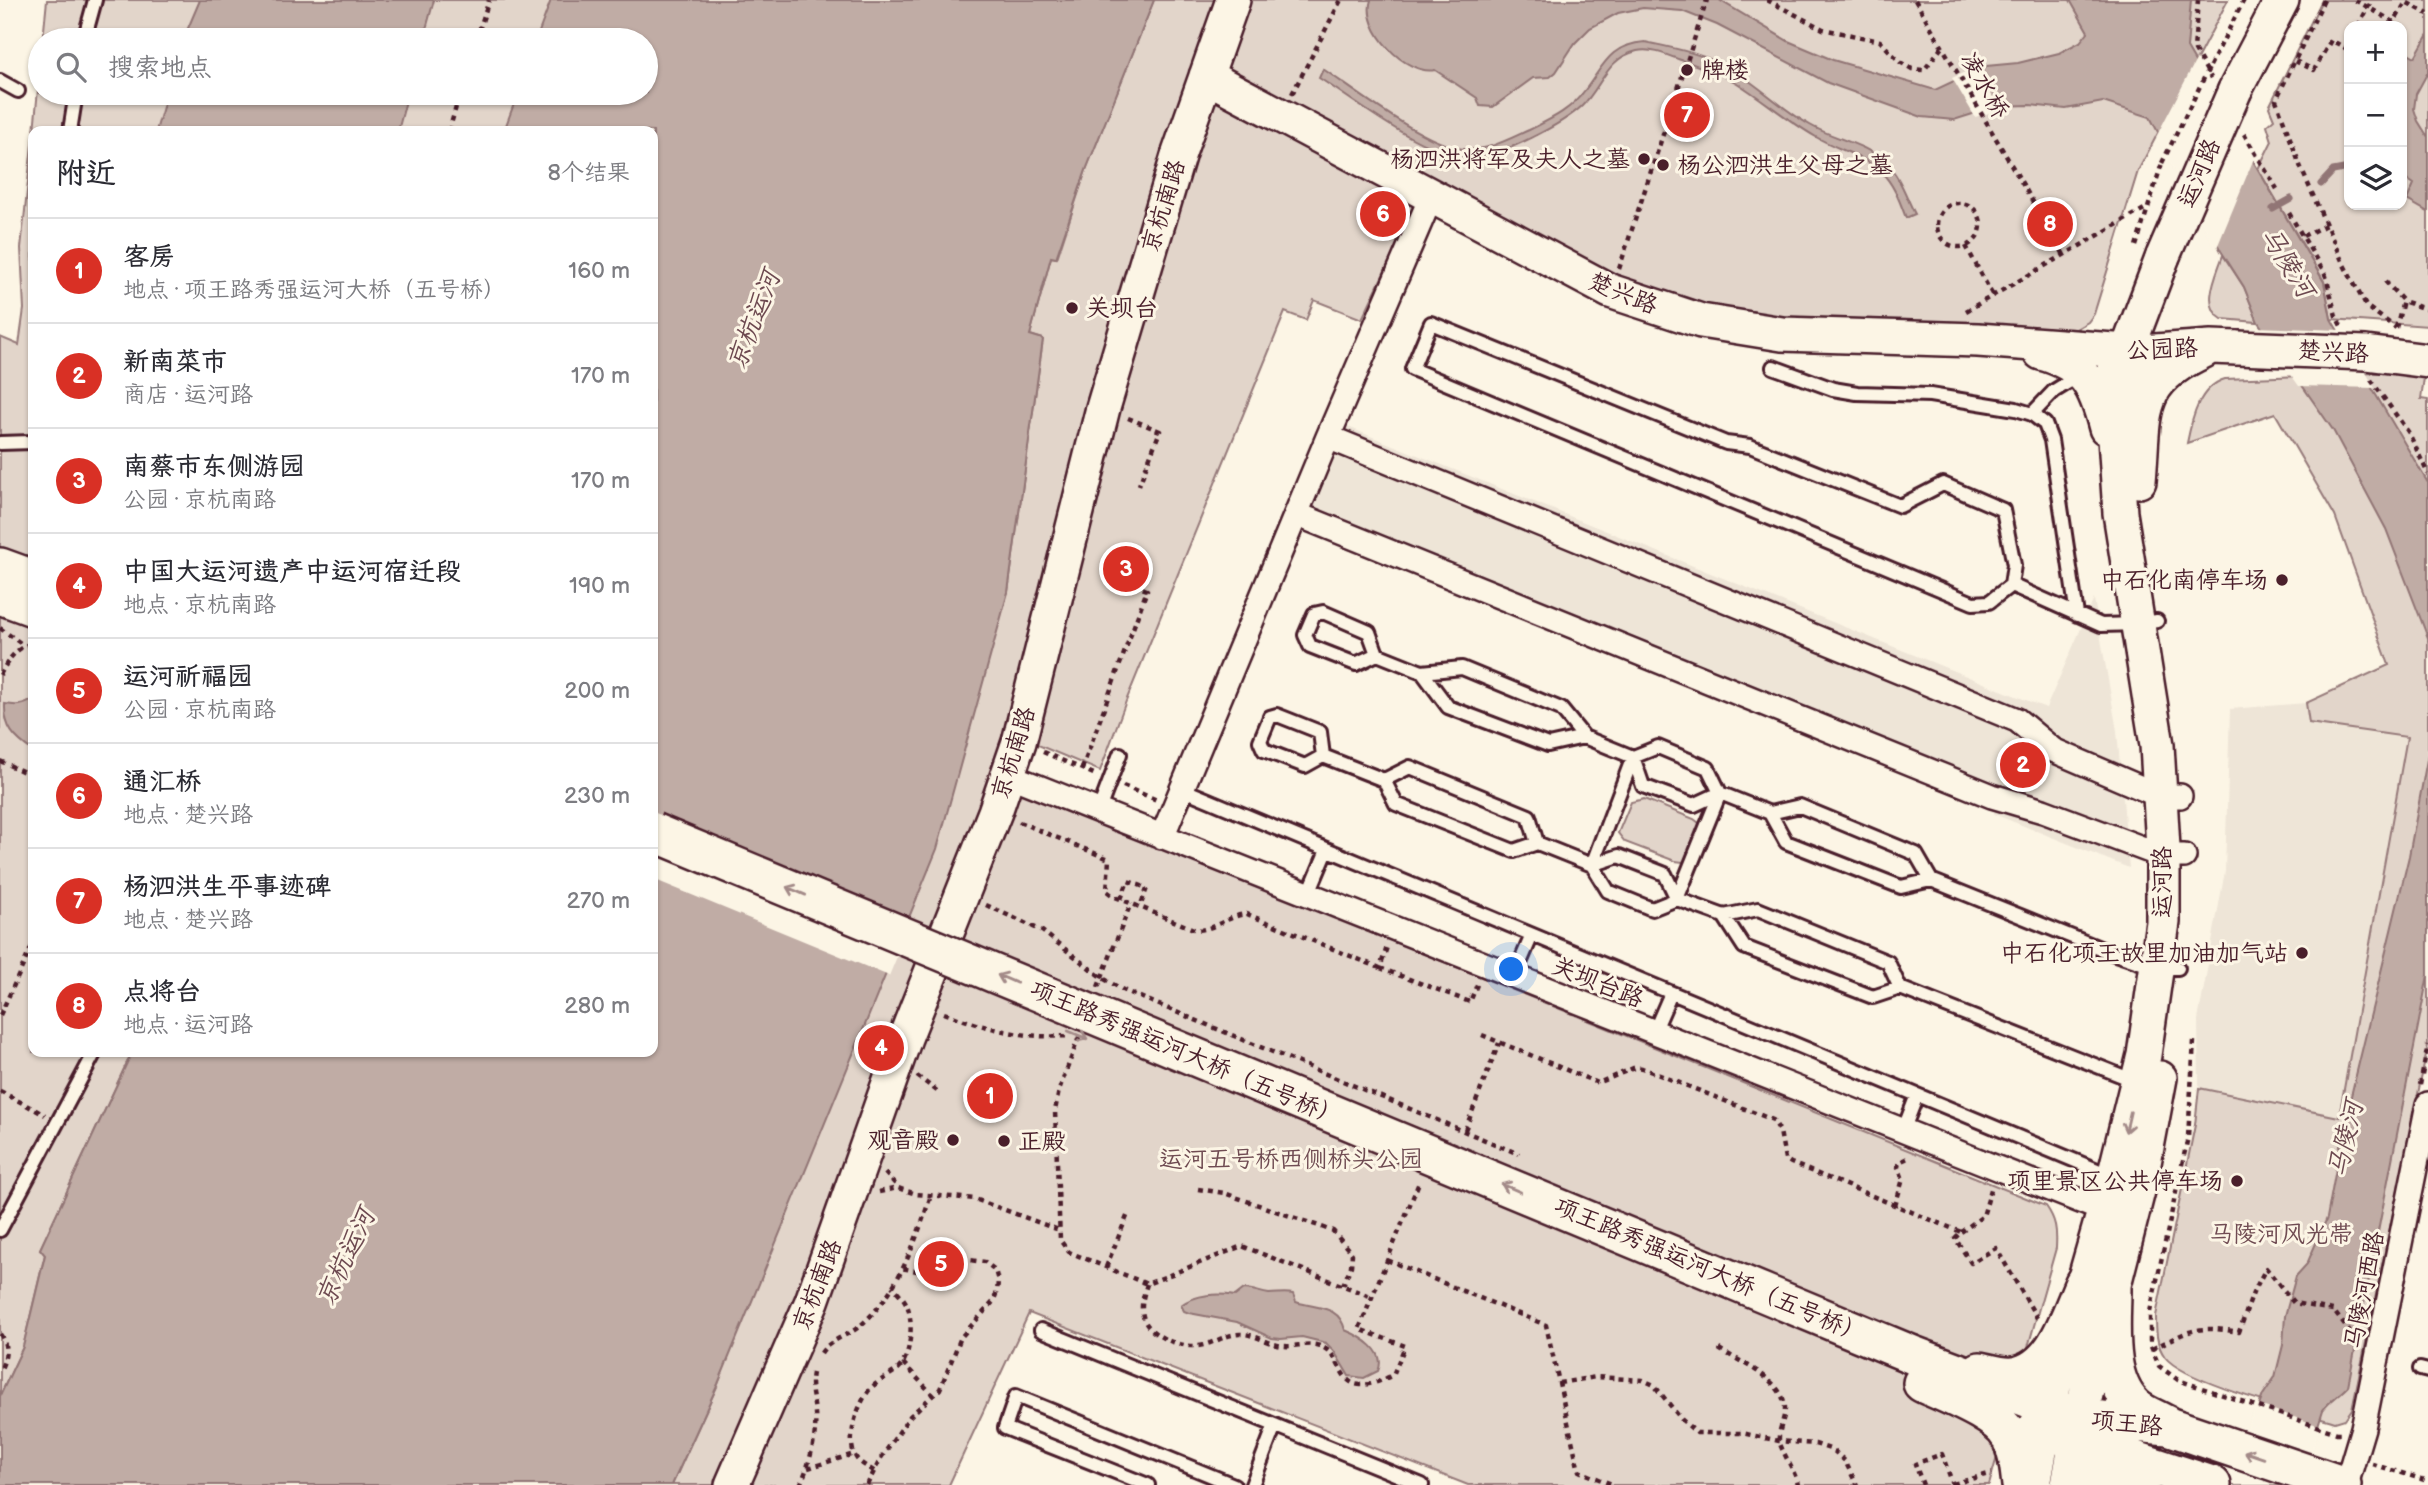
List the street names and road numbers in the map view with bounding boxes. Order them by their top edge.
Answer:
street label: 凌水桥 [1954,47,2015,124]
street label: 运河路 [2172,134,2227,212]
street label: 京杭南路 [1136,156,1191,256]
street label: 楚兴路 [1584,267,1662,320]
street label: 公园路 [2126,334,2199,365]
street label: 楚兴路 [2296,336,2370,369]
street label: 京杭南路 [986,703,1041,803]
street label: 运河路 [2148,846,2177,918]
street label: 关坝台路 [1548,951,1648,1014]
street label: 项王路秀强运河大桥（五号桥） [1025,974,1346,1132]
street label: 项王路秀强运河大桥（五号桥） [1549,1191,1870,1349]
street label: 马陵河西路 [2339,1228,2390,1352]
street label: 京杭南路 [787,1235,848,1335]
street label: 项王路 [2090,1405,2164,1442]

